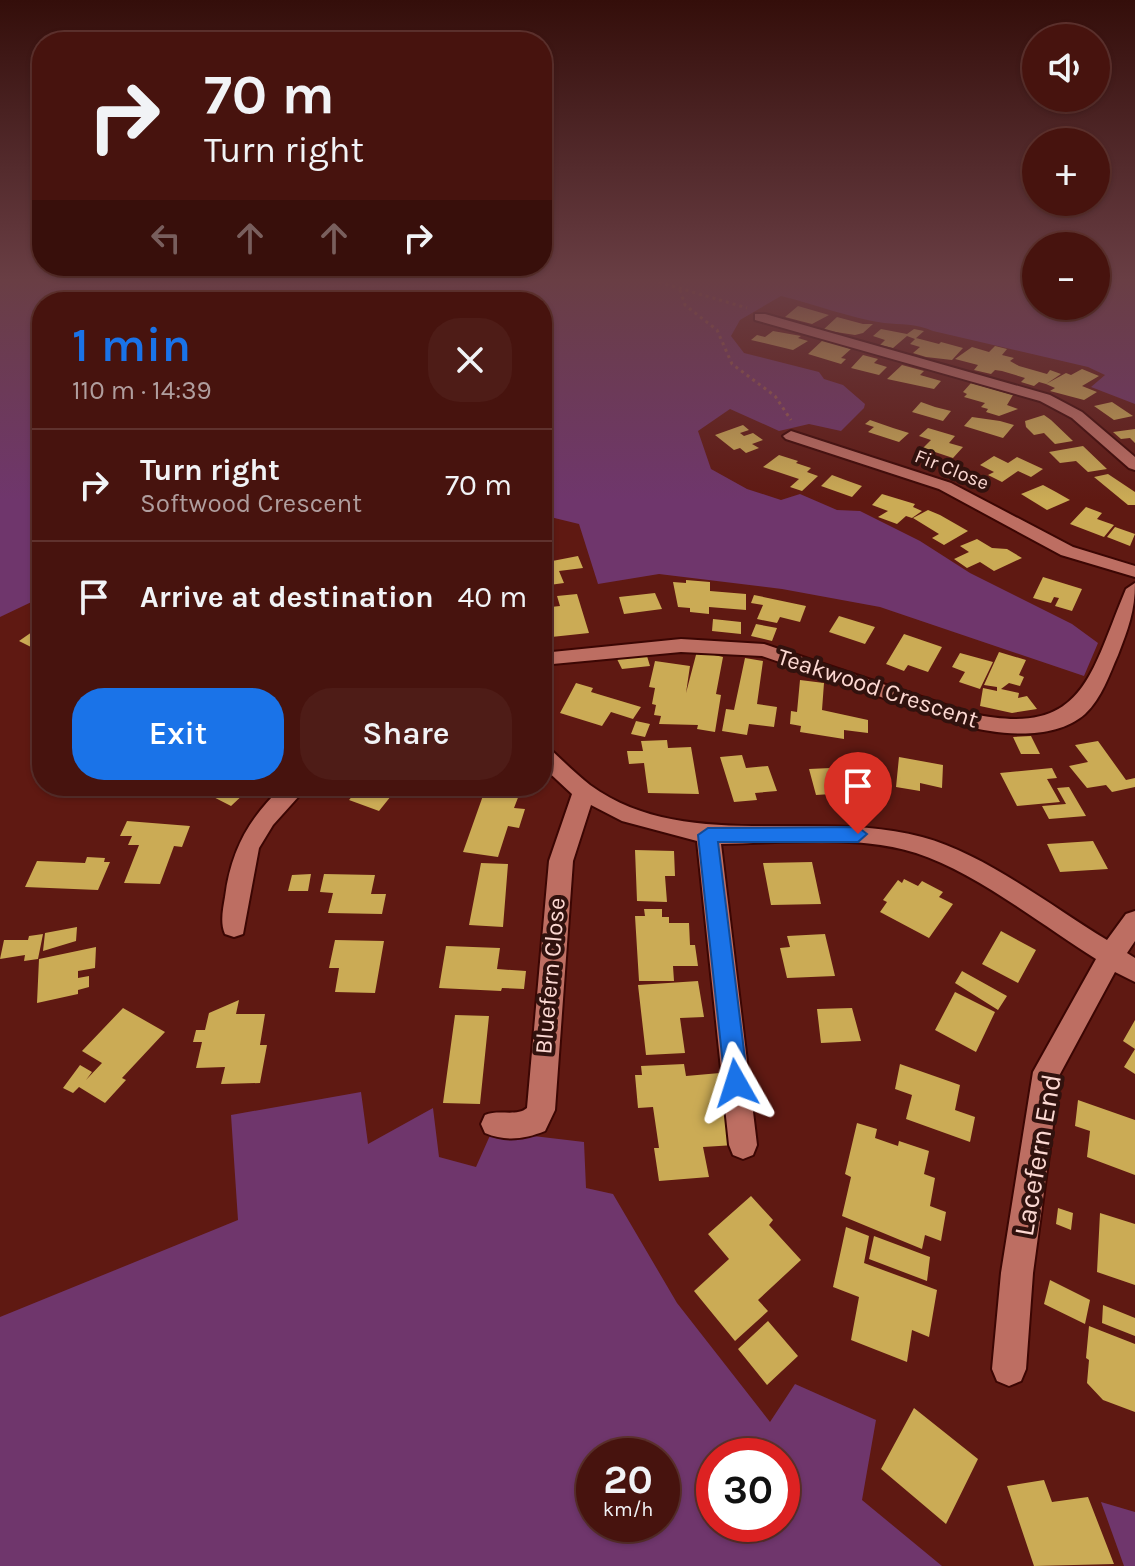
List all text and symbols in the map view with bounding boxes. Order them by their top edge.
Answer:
map controls [1022,24,1110,320]
button: sound [1022,24,1110,112]
text: 70 m [204,62,335,127]
icon: right [72,64,176,168]
button: + [1022,128,1110,216]
text: Turn right [204,129,364,171]
icon: left [144,216,188,260]
icon: ahead [228,216,272,260]
icon: ahead [312,216,356,260]
icon: right [396,216,440,260]
button: − [1022,232,1110,320]
text: 1 min [72,317,191,373]
button: close [428,318,512,402]
text: 110 m · 14:39 [72,375,212,406]
street label: Fir Close [911,444,992,495]
text: Turn right [140,452,280,488]
icon: right [72,463,116,507]
text: 70 m [445,467,512,503]
text: Softwood Crescent [140,488,362,519]
icon: arrive [72,575,116,619]
text: Arrive at destination [140,579,434,615]
text: 40 m [458,579,527,615]
street label: Teakwood Crescent [774,642,982,734]
button: Exit [72,688,284,780]
button: Share [300,688,512,780]
pin [824,752,892,834]
icon: arrive [836,764,880,808]
street label: Bluefern Close [529,896,571,1056]
position arrow [694,1041,778,1125]
street label: Lacefern End [1007,1071,1068,1239]
speed limit sign: 30 [696,1438,800,1542]
text: 20 [603,1456,653,1503]
text: km/h [603,1498,653,1521]

